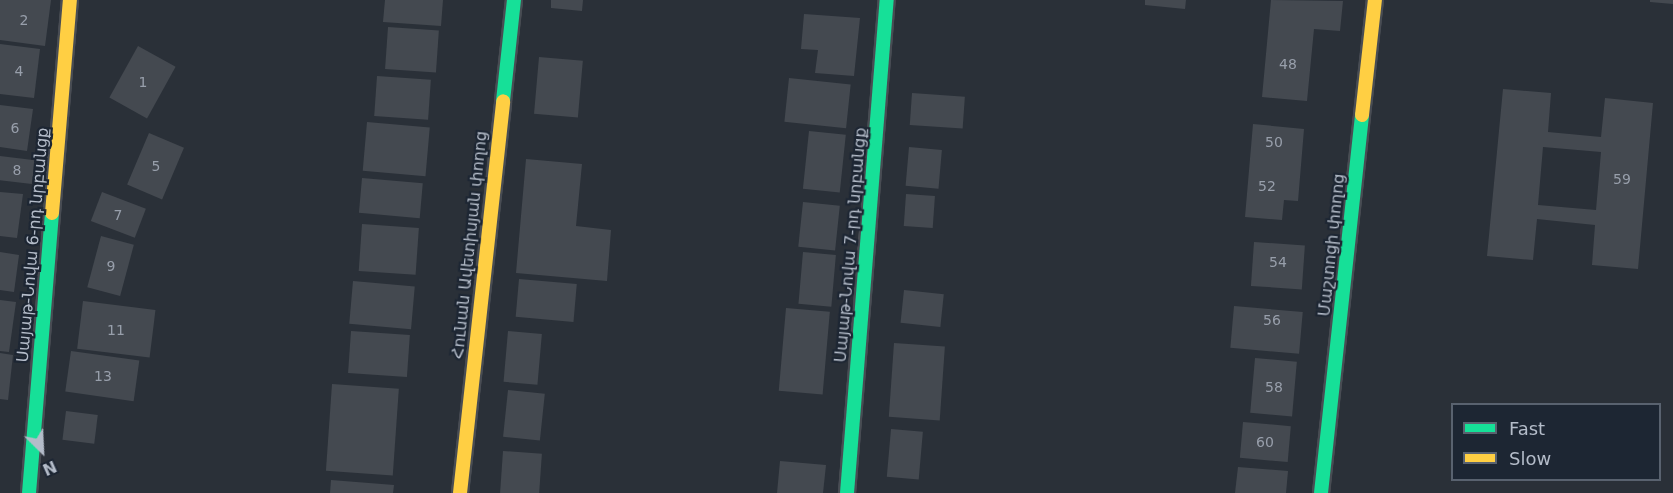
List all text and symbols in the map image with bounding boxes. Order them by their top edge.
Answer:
house number: 2 [20,12,28,28]
house number: 48 [1279,56,1297,72]
house number: 4 [15,63,23,79]
house number: 1 [139,74,147,90]
house number: 6 [11,120,19,136]
street label: Սայաթ-Նովա 6-րդ նրբանցք [13,127,53,363]
street label: Սայաթ-Նովա 7-րդ նրբանցք [831,127,871,363]
street label: Հունան Ավետիսյան փողոց [448,130,492,360]
house number: 50 [1265,134,1283,150]
house number: 5 [152,158,160,174]
house number: 8 [13,162,21,178]
house number: 59 [1613,171,1631,187]
street label: Մաշտոցի փողոց [1315,173,1349,317]
house number: 52 [1258,178,1276,194]
house number: 7 [114,207,122,223]
house number: 54 [1269,254,1287,270]
house number: 9 [107,258,115,274]
house number: 56 [1263,312,1281,328]
house number: 11 [107,322,125,338]
house number: 13 [94,368,112,384]
house number: 58 [1265,379,1283,395]
legend [1451,403,1661,481]
text: Fast [1509,418,1545,439]
north arrow [12,421,72,481]
house number: 60 [1256,434,1274,450]
text: Slow [1509,448,1551,469]
text: N [40,456,60,479]

